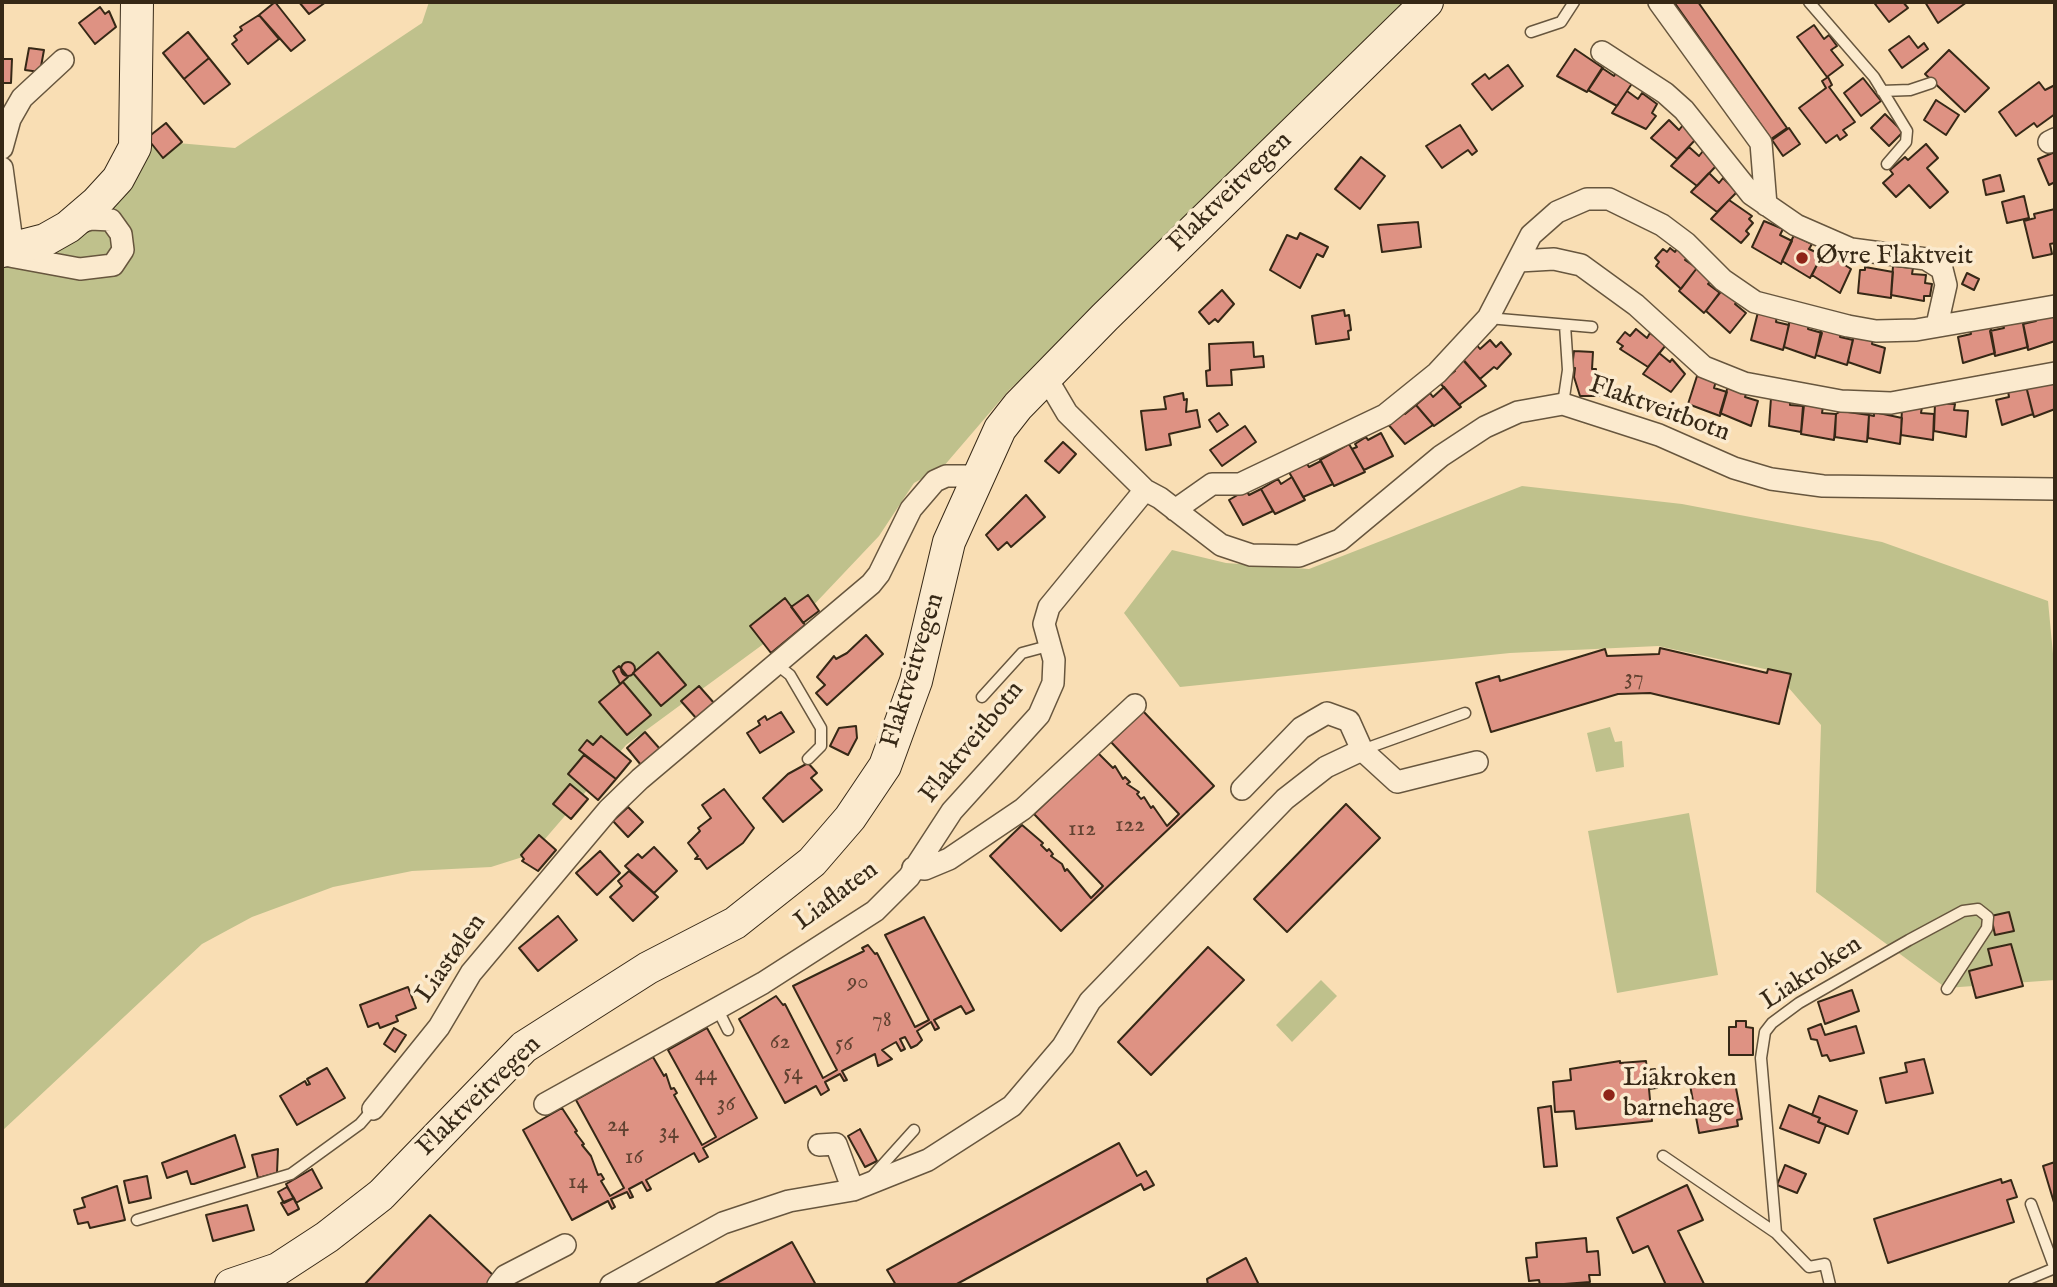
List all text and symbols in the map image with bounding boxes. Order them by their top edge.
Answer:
street label: Flaktveitvegen [1163,126,1299,260]
place label: Øvre Flaktveit [1816,242,1973,274]
marker: Øvre Flaktveit [1794,250,1810,266]
street label: Flaktveitbotn [1584,370,1734,450]
street label: Flaktveitvegen [876,590,952,752]
house number: 37 [1624,665,1644,693]
street label: Flaktveitbotn [914,676,1032,810]
house number: 122 [1115,812,1145,840]
house number: 112 [1068,816,1096,844]
street label: Liaflaten [789,855,885,939]
street label: Liastølen [410,909,494,1009]
street label: Liakroken [1756,930,1868,1018]
house number: 90 [847,969,869,997]
house number: 78 [872,1007,892,1035]
house number: 62 [770,1029,790,1057]
street label: Flaktveitvegen [412,1030,548,1164]
house number: 56 [835,1031,853,1059]
house number: 54 [783,1060,803,1088]
house number: 44 [695,1061,717,1089]
place label: Liakroken barnehage [1623,1064,1737,1126]
marker: Liakroken barnehage [1601,1087,1617,1103]
house number: 36 [717,1091,735,1119]
house number: 24 [607,1112,629,1140]
house number: 34 [659,1119,679,1147]
house number: 16 [625,1144,643,1172]
house number: 14 [568,1169,588,1197]

